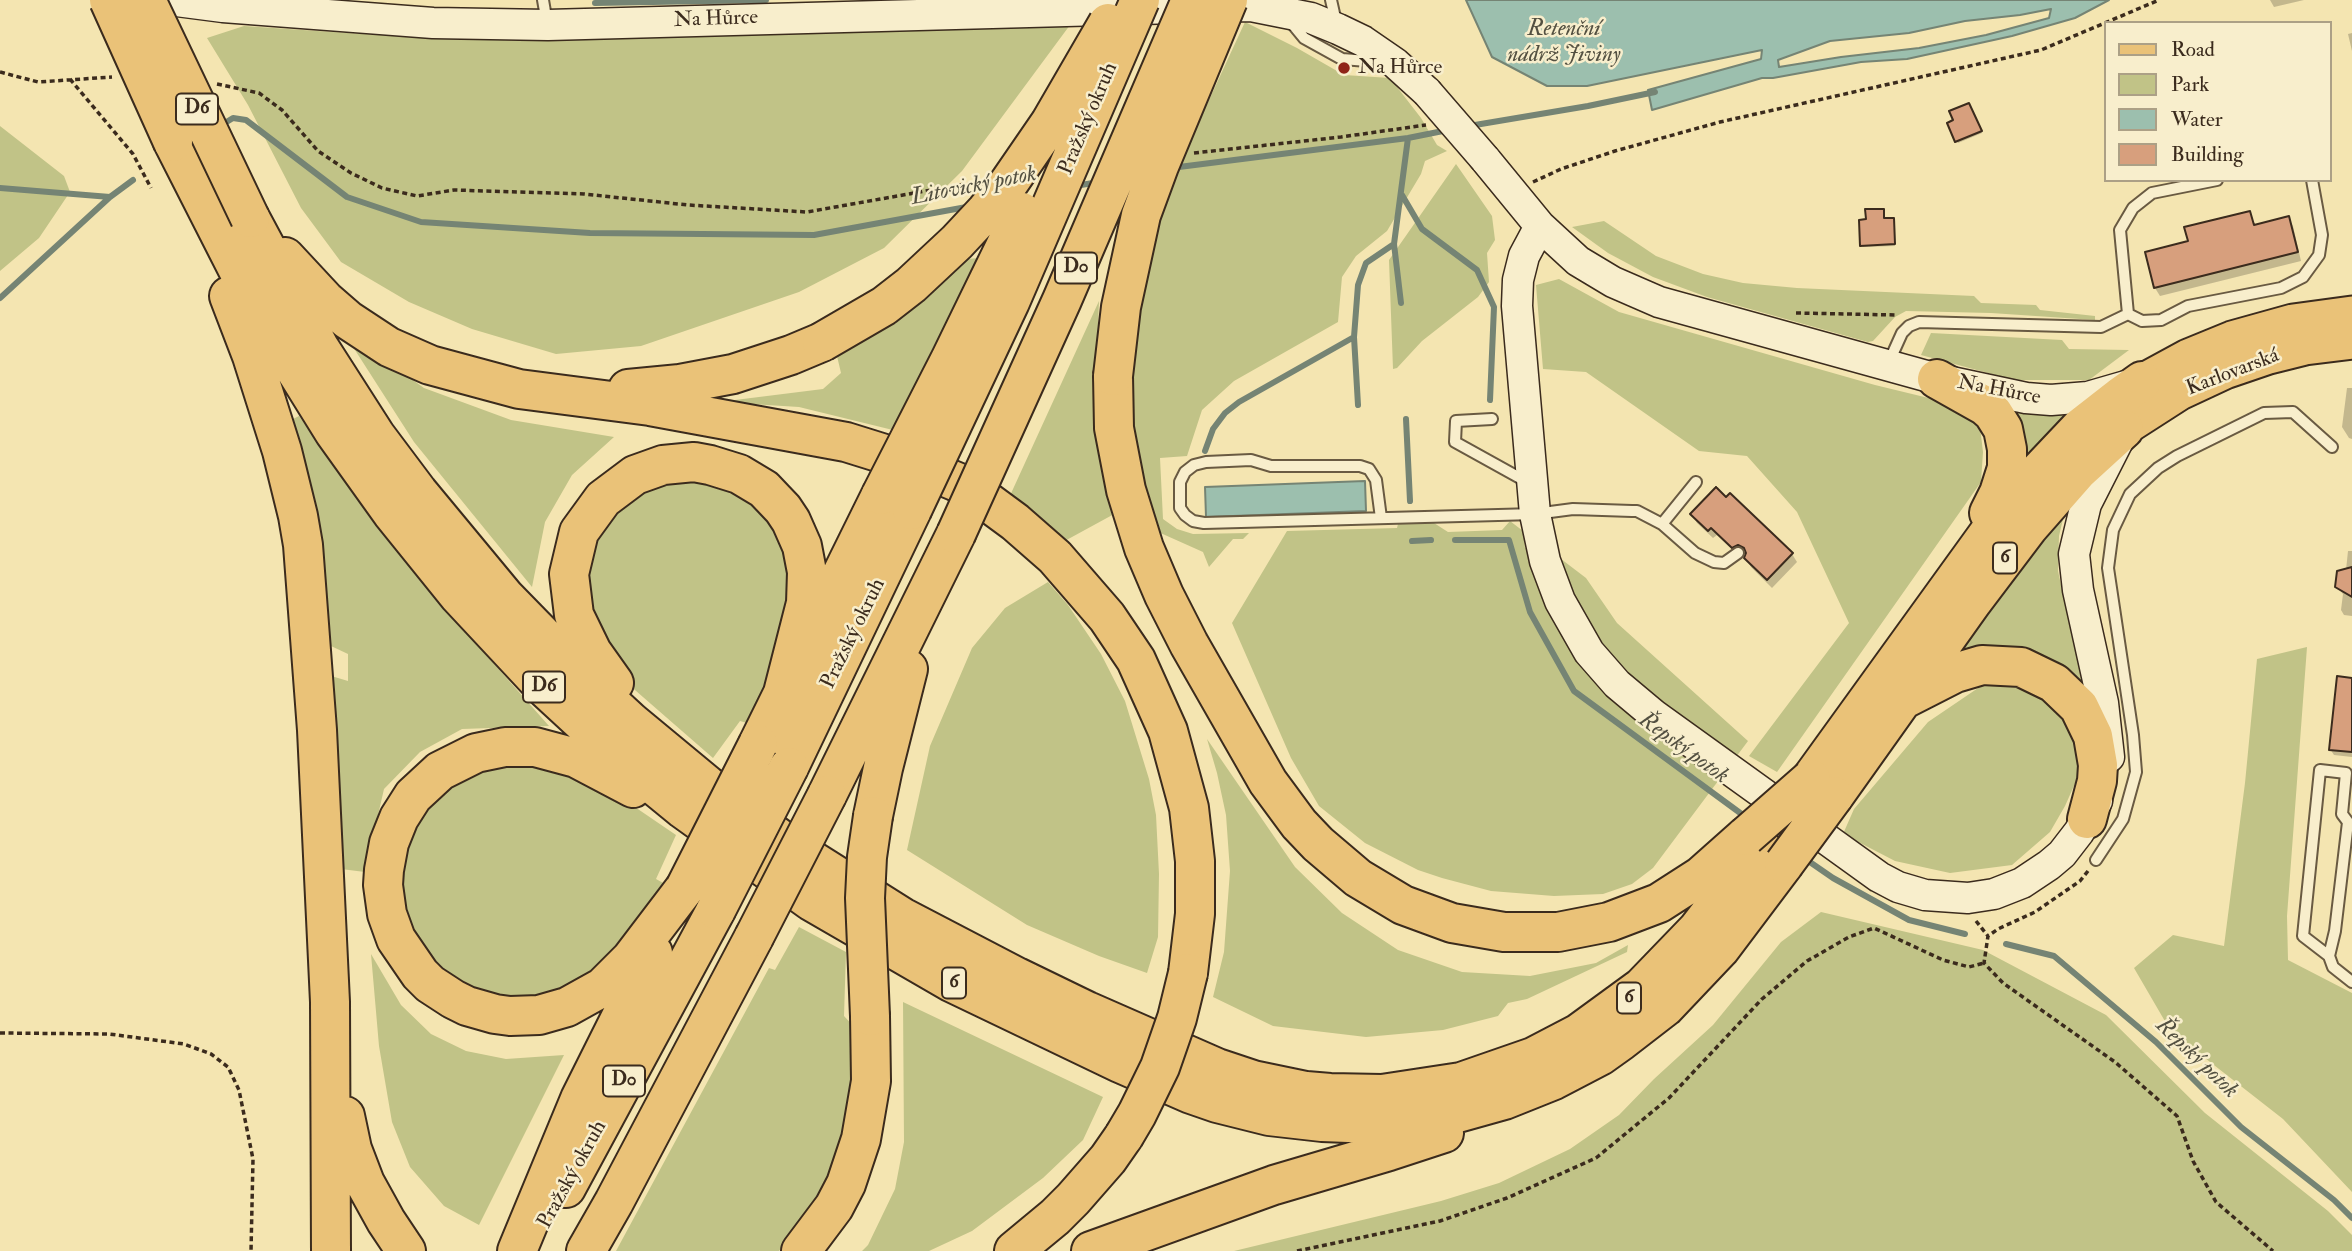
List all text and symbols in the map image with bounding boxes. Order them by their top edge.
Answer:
street label: Na Hůrce [673,6,759,34]
water label: Retenční nádrž Jiviny [1507,16,1621,70]
legend [2104,21,2331,182]
text: Road [2171,36,2215,63]
place label: Na Hůrce [1358,55,1442,81]
street label: Pražský okruh [1054,59,1124,179]
marker: Na Hůrce [1336,60,1352,76]
text: Park [2171,71,2209,98]
road number: D6 [176,94,218,124]
text: Water [2171,106,2223,133]
text: Building [2171,141,2244,168]
water label: Litovický potok [909,161,1039,213]
road number: D0 [1055,252,1097,284]
street label: Karlovarská [2183,344,2283,402]
street label: Na Hůrce [1955,371,2043,411]
road number: 6 [1993,542,2017,573]
street label: Pražský okruh [816,575,892,693]
road number: D6 [523,672,565,702]
water label: Řepský potok [1633,707,1733,791]
road number: 6 [942,967,966,998]
road number: 6 [1617,982,1641,1014]
water label: Řepský potok [2149,1013,2243,1105]
road number: D0 [603,1065,645,1096]
street label: Pražský okruh [533,1117,613,1233]

